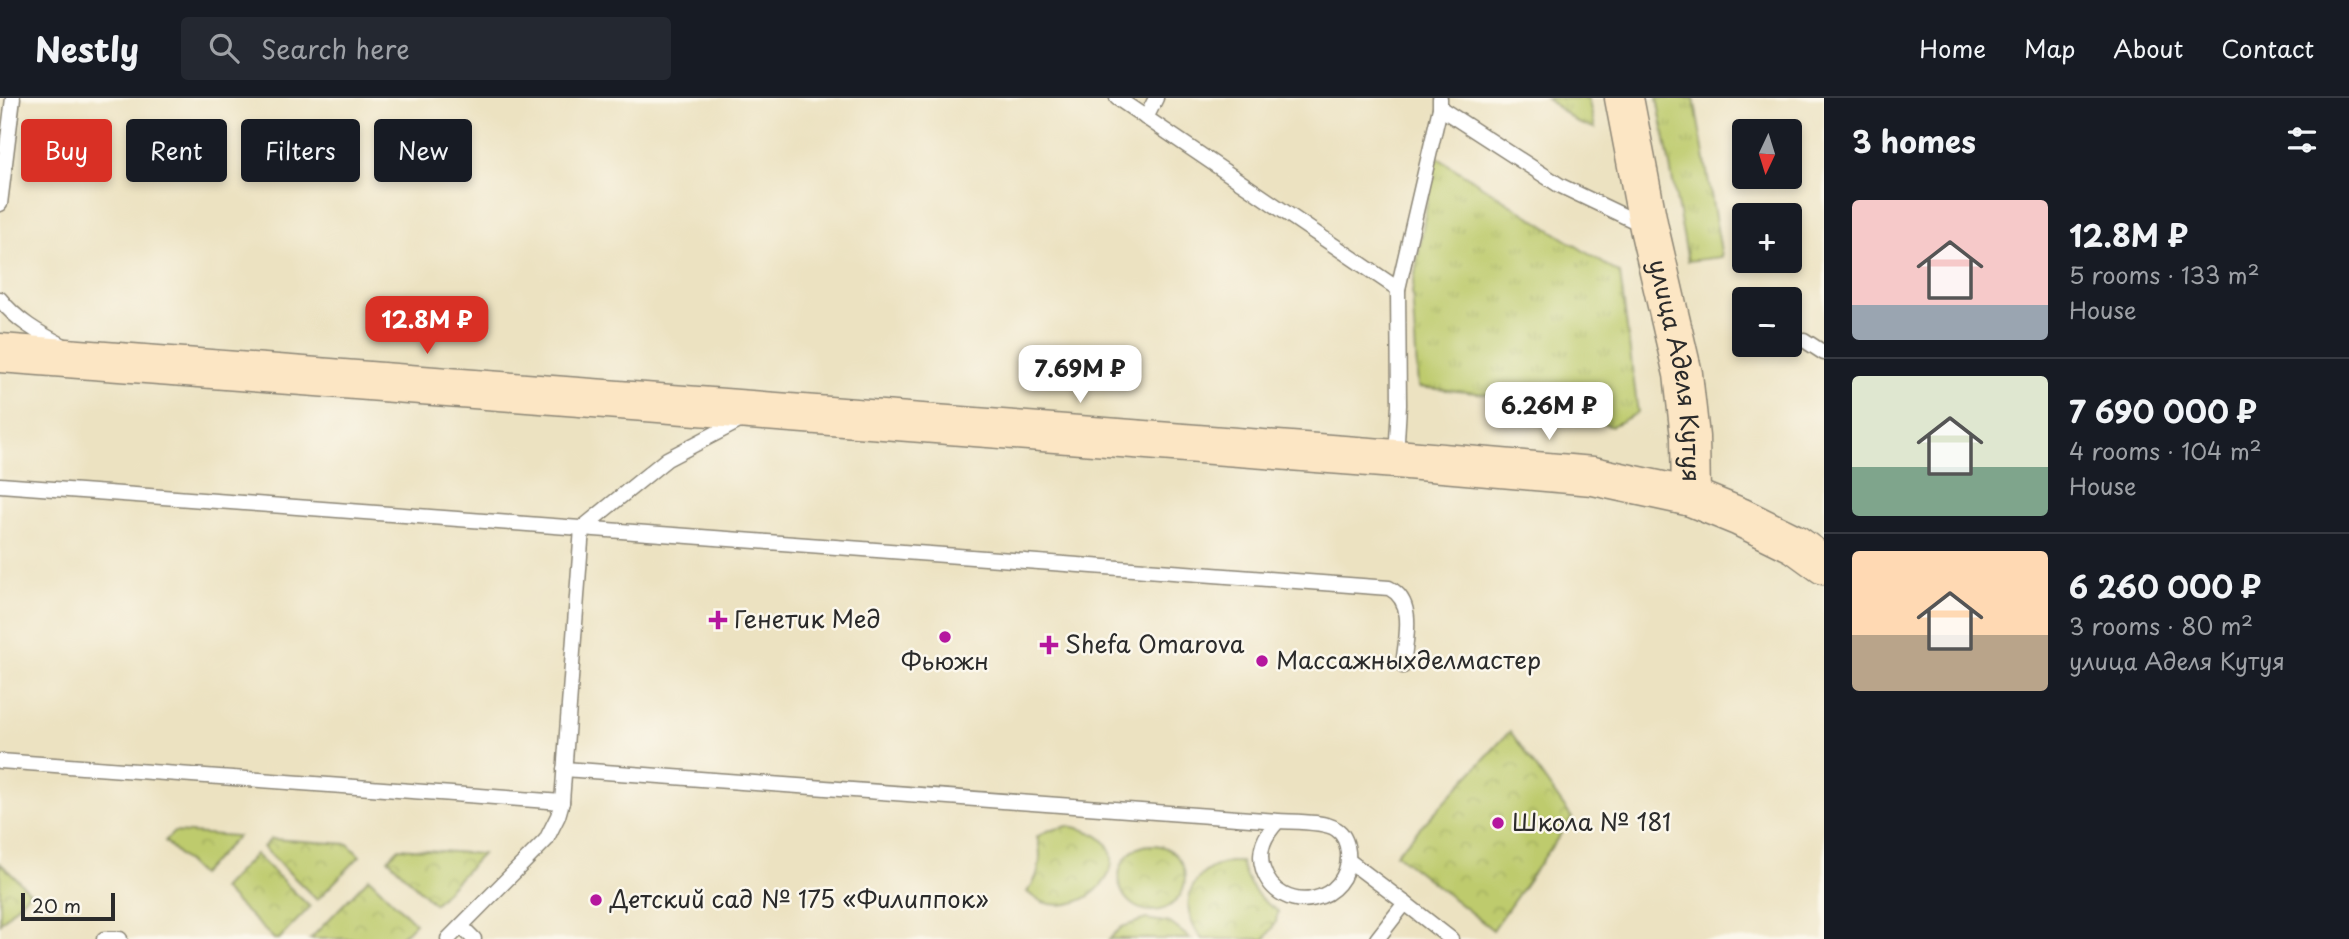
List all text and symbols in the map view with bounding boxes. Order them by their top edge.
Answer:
search box [181,17,671,80]
text: Nestly [35,23,139,73]
icon: search [205,29,243,67]
text: Search here [261,29,410,68]
text: Home [1919,30,1986,66]
text: Map [2024,30,2075,66]
text: About [2113,30,2183,66]
text: Contact [2221,30,2314,66]
text: 3 homes [1852,118,1976,163]
chip: Buy [21,119,112,182]
chip: Rent [126,119,227,182]
chip: Filters [241,119,360,182]
chip: New [374,119,472,182]
north arrow [1732,119,1802,189]
map controls [1732,119,1802,357]
icon: filters [2283,121,2321,159]
button: + [1732,203,1802,273]
text: 12.8M ₽ [2069,212,2188,257]
icon: home [1908,228,1992,312]
street label: улица Аделя Кутуя [1641,256,1711,482]
text: 5 rooms · 133 m² [2069,257,2260,292]
button: − [1732,287,1802,357]
text: House [2069,292,2136,327]
pin: 12.8M ₽ [362,296,492,356]
text: 12.8M ₽ [381,301,473,336]
pin: 7.69M ₽ [1015,345,1145,405]
text: 7.69M ₽ [1035,350,1125,385]
pin: 6.26M ₽ [1484,382,1614,442]
text: 6.26M ₽ [1501,387,1597,422]
text: 7 690 000 ₽ [2069,388,2257,433]
icon: home [1908,404,1992,488]
text: 4 rooms · 104 m² [2069,433,2262,468]
text: House [2069,468,2136,503]
text: 6 260 000 ₽ [2069,563,2261,608]
icon: home [1908,579,1992,663]
place label: Генетик Мед [734,600,881,636]
text: 3 rooms · 80 m² [2069,608,2253,643]
marker: Генетик Мед [708,610,728,630]
place label: Shefa Omarova [1065,625,1245,661]
marker: Фьюжн [937,629,953,645]
marker: Shefa Omarova [1039,635,1059,655]
place label: Массажныхделмастер [1276,641,1541,677]
place label: Фьюжн [901,642,989,678]
text: улица Аделя Кутуя [2069,643,2285,678]
marker: Массажныхделмастер [1254,653,1270,669]
place label: Школа № 181 [1512,803,1671,839]
marker: Школа № 181 [1490,815,1506,831]
place label: Детский сад № 175 «Филиппок» [609,880,989,916]
scale bar [21,890,116,922]
text: 20 m [32,891,81,919]
marker: Детский сад № 175 «Филиппок» [588,892,604,908]

